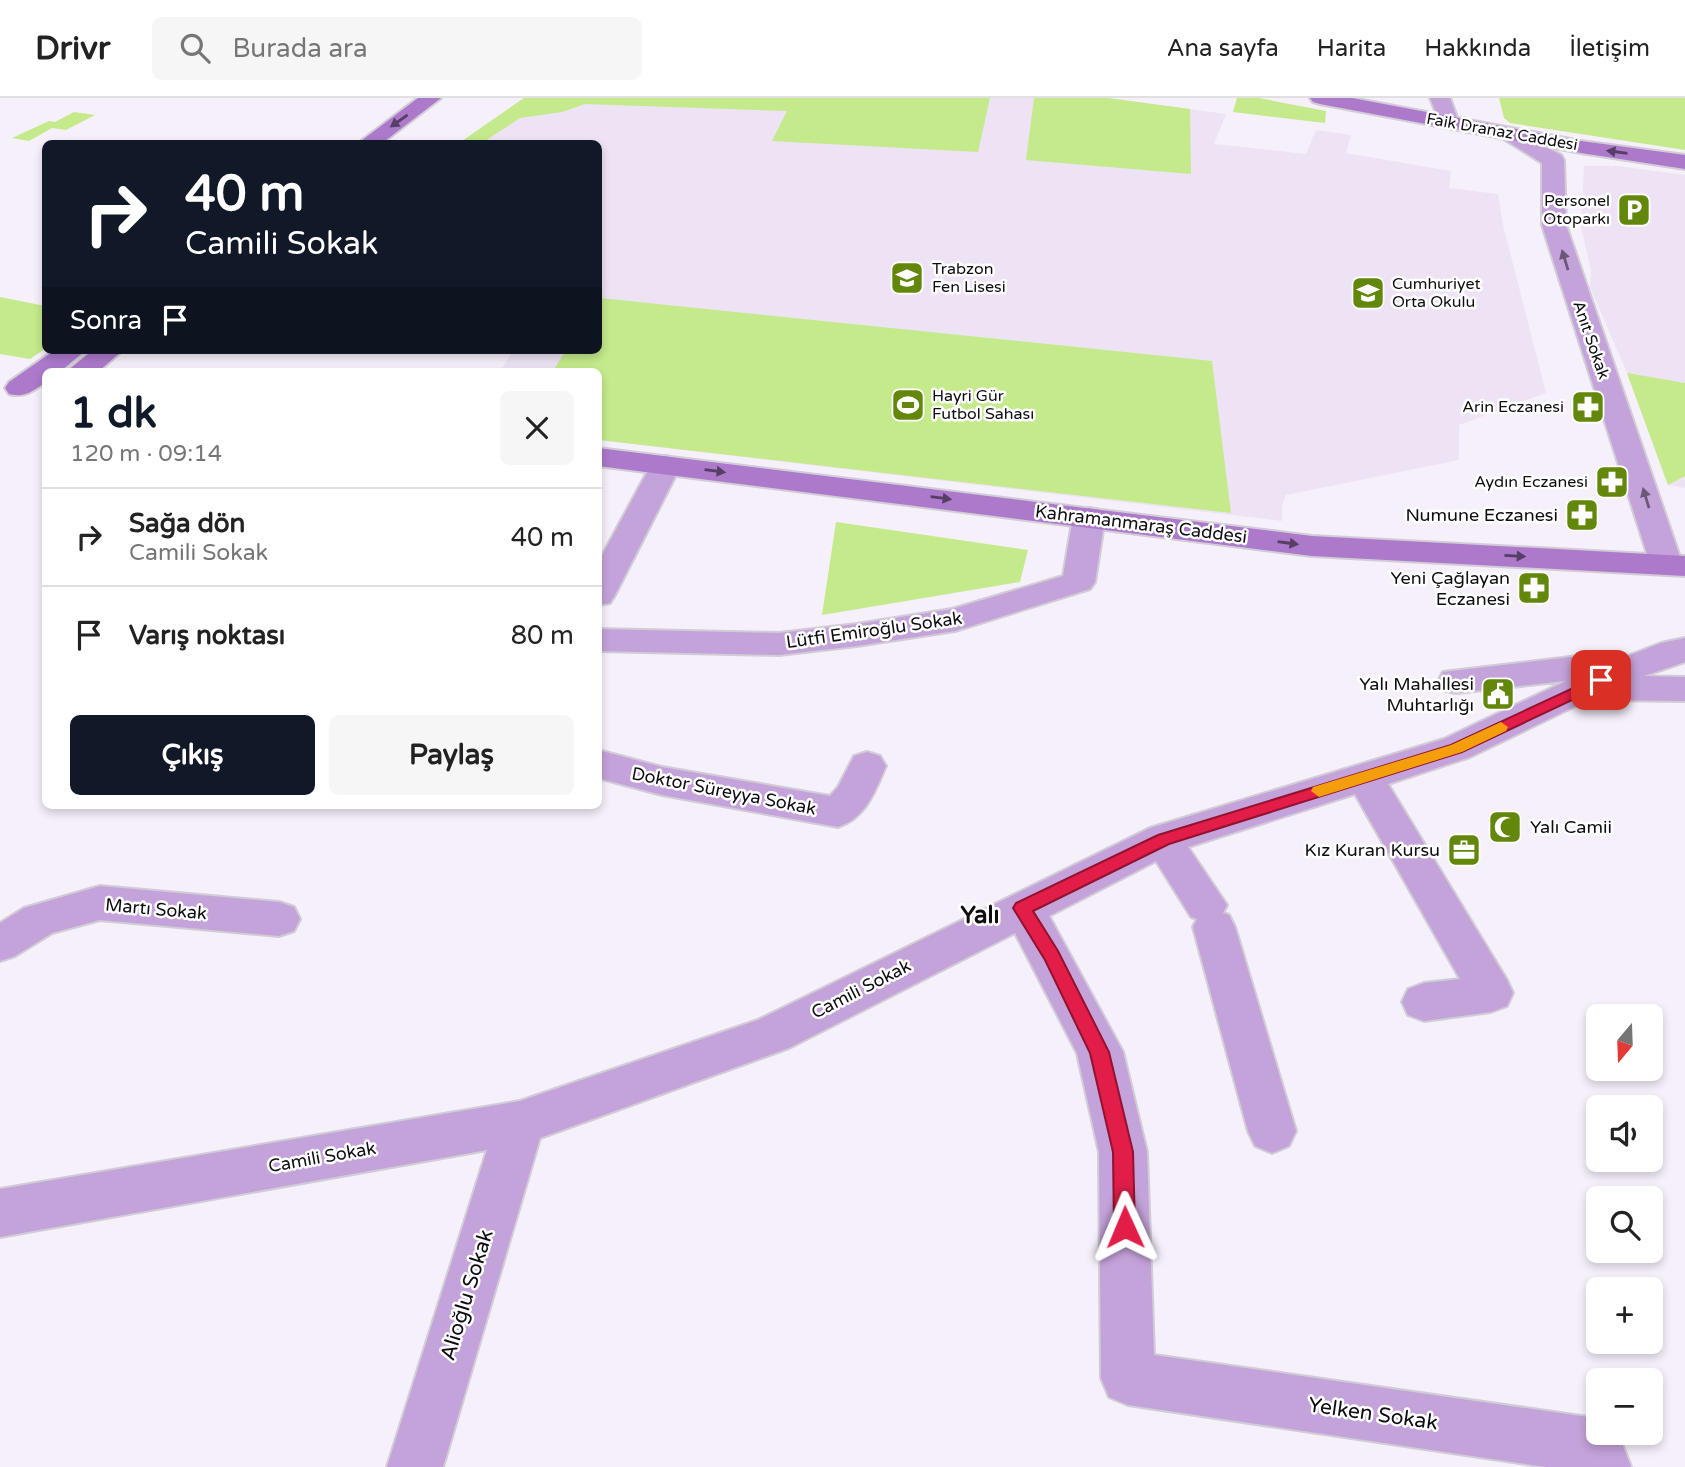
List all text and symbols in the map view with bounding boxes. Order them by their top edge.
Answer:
search box [152,17,642,80]
text: Drivr [35,29,110,68]
icon: search [176,29,214,67]
text: Burada ara [232,33,368,64]
text: Ana sayfa [1167,34,1279,63]
text: Harita [1317,34,1386,63]
text: Hakkında [1424,34,1531,63]
text: İletişim [1569,34,1650,63]
street label: Faik Dranaz Caddesi [1425,109,1579,155]
one-way arrow [390,114,408,128]
one-way arrow [1606,147,1628,158]
text: 40 m [185,165,304,224]
icon: right [70,168,161,259]
place label: Personel Otoparkı [1543,191,1610,229]
parking icon: Personel Otoparkı [1615,191,1653,229]
text: Camili Sokak [185,225,379,263]
one-way arrow [1559,249,1569,270]
school or university icon: Trabzon Fen Lisesi [888,259,926,297]
place label: Trabzon Fen Lisesi [932,259,1006,297]
school or university icon: Cumhuriyet Orta Okulu [1349,274,1387,312]
place label: Cumhuriyet Orta Okulu [1392,274,1481,312]
street label: Anıt Sokak [1568,298,1614,382]
icon: arrive [156,301,194,339]
text: Sonra [70,305,142,336]
sports icon: Hayri Gür Futbol Sahası [889,386,927,424]
place label: Hayri Gür Futbol Sahası [932,386,1034,424]
text: 1 dk [70,388,157,439]
pharmacy icon: Arin Eczanesi [1569,388,1607,426]
button: close [500,391,574,465]
place label: Arin Eczanesi [1462,397,1564,417]
text: 120 m · 09:14 [70,440,222,468]
pharmacy icon: Aydın Eczanesi [1593,463,1631,501]
one-way arrow [704,465,726,476]
place label: Aydın Eczanesi [1474,472,1588,492]
one-way arrow [1640,487,1651,508]
one-way arrow [930,493,952,504]
pharmacy icon: Numune Eczanesi [1563,496,1601,534]
street label: Kahramanmaraş Caddesi [1034,500,1248,548]
place label: Numune Eczanesi [1405,504,1558,526]
text: Sağa dön [129,508,245,539]
icon: right [70,518,108,556]
text: 40 m [511,522,574,553]
one-way arrow [1277,537,1299,548]
text: Camili Sokak [129,539,268,567]
one-way arrow [1504,550,1526,561]
place label: Yeni Çağlayan Eczanesi [1390,567,1510,610]
pharmacy icon: Yeni Çağlayan Eczanesi [1515,569,1553,607]
street label: Lütfi Emiroğlu Sokak [785,607,964,653]
icon: arrive [70,616,108,654]
text: Varış noktası [129,620,285,651]
text: 80 m [511,620,574,651]
pin [1571,650,1631,710]
icon: arrive [1582,661,1620,699]
place label: Yalı Mahallesi Muhtarlığı [1359,673,1474,716]
public building icon: Yalı Mahallesi Muhtarlığı [1479,675,1517,713]
button: Çıkış [70,715,315,795]
button: Paylaş [329,715,574,795]
street label: Doktor Süreyya Sokak [630,762,818,820]
mosque icon: Yalı Camii [1486,808,1524,846]
place label: Yalı Camii [1530,816,1612,838]
office icon: Kız Kuran Kursu [1445,831,1483,869]
place label: Kız Kuran Kursu [1305,839,1440,861]
street label: Martı Sokak [104,894,208,924]
district label: Yalı [961,901,999,930]
street label: Camili Sokak [808,954,915,1024]
north arrow [1586,1004,1662,1082]
map controls [1586,1004,1663,1445]
button: sound [1586,1095,1663,1172]
street label: Camili Sokak [266,1137,378,1177]
button: search [1586,1186,1663,1263]
position arrow [1088,1190,1162,1264]
street label: Alioğlu Sokak [435,1226,499,1364]
button: + [1586,1277,1663,1354]
button: − [1586,1368,1663,1445]
street label: Yelken Sokak [1307,1393,1439,1435]

